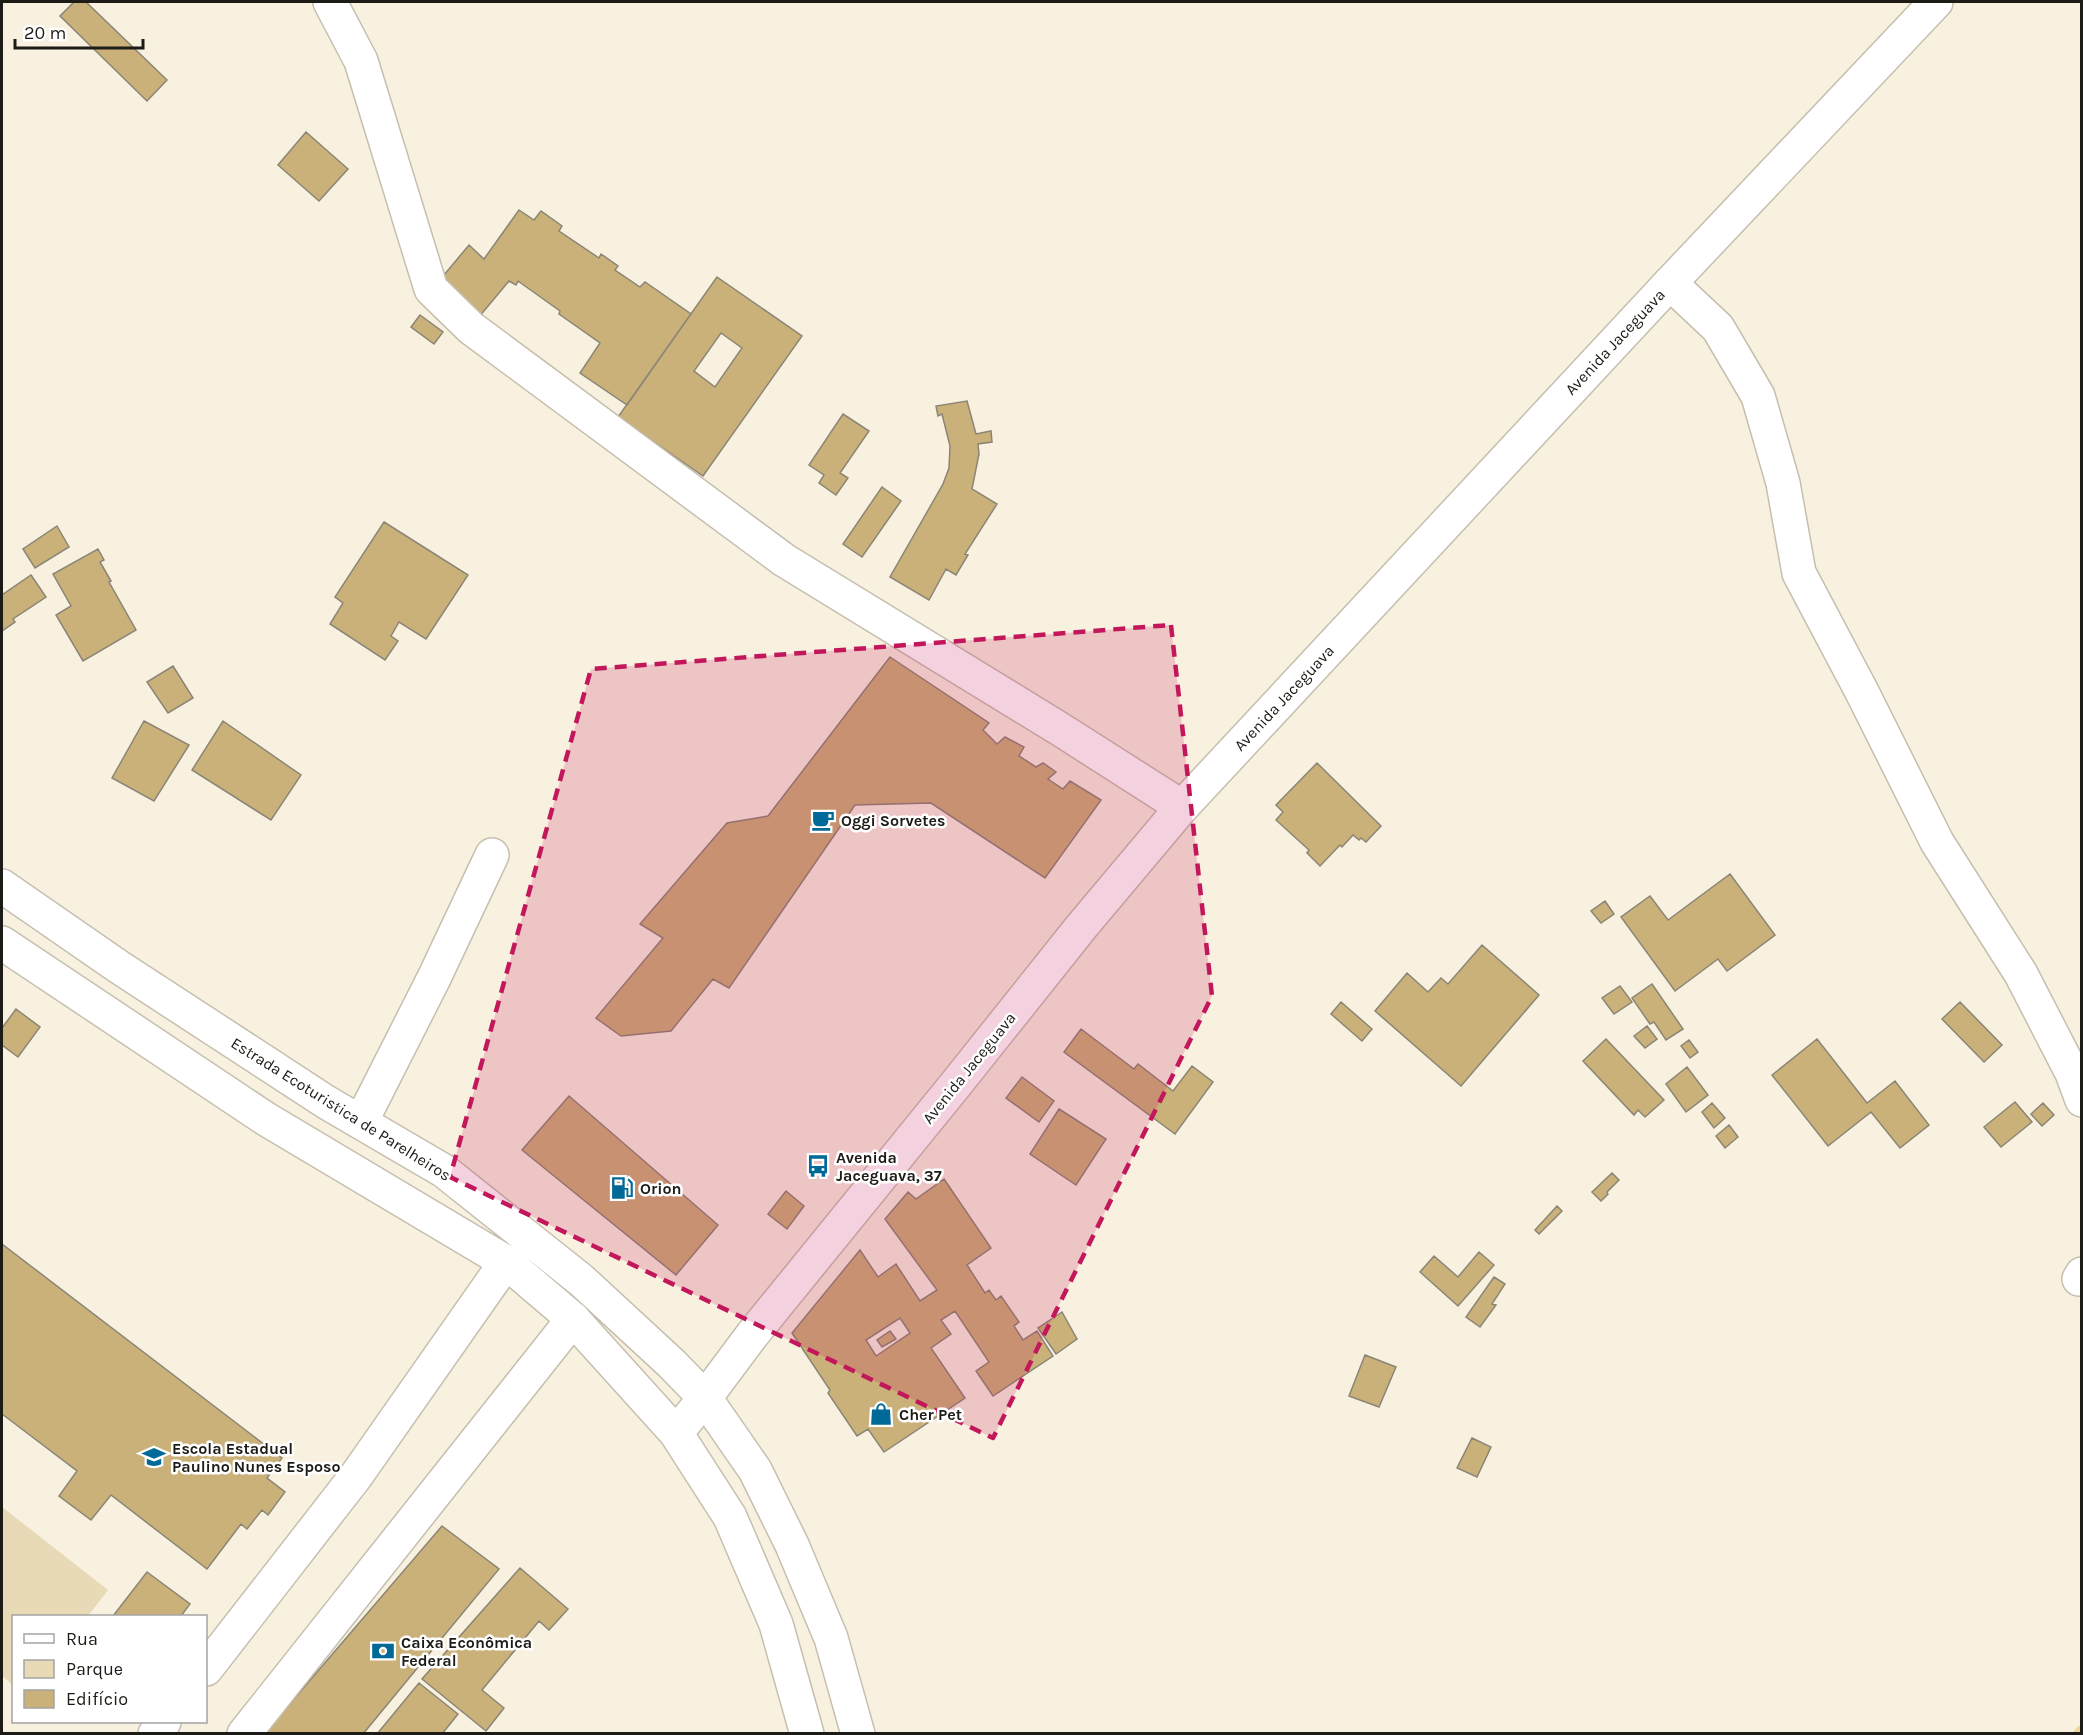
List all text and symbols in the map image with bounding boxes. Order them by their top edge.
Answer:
scale bar [15,12,142,50]
text: 20 m [24,22,66,44]
street label: Avenida Jaceguava [1561,285,1669,399]
street label: Avenida Jaceguava [1230,641,1338,755]
cafe icon: Oggi Sorvetes [810,807,836,833]
place label: Oggi Sorvetes [841,811,945,830]
street label: Avenida Jaceguava [918,1009,1020,1127]
street label: Estrada Ecoturistica de Parelheiros [228,1033,454,1185]
place label: Avenida Jaceguava, 37 [836,1148,942,1185]
bus stop icon: Avenida Jaceguava, 37 [805,1153,831,1179]
fuel station icon: Orion [609,1175,635,1201]
place label: Orion [640,1179,681,1198]
shop icon: Cher Pet [868,1401,894,1427]
place label: Cher Pet [899,1405,962,1424]
place label: Escola Estadual Paulino Nunes Esposo [172,1439,340,1476]
school or university icon: Escola Estadual Paulino Nunes Esposo [141,1444,167,1470]
legend [12,1615,207,1723]
text: Rua [66,1628,98,1650]
place label: Caixa Econômica Federal [401,1633,532,1670]
bank icon: Caixa Econômica Federal [370,1638,396,1664]
text: Parque [66,1658,123,1680]
text: Edifício [66,1688,128,1710]

